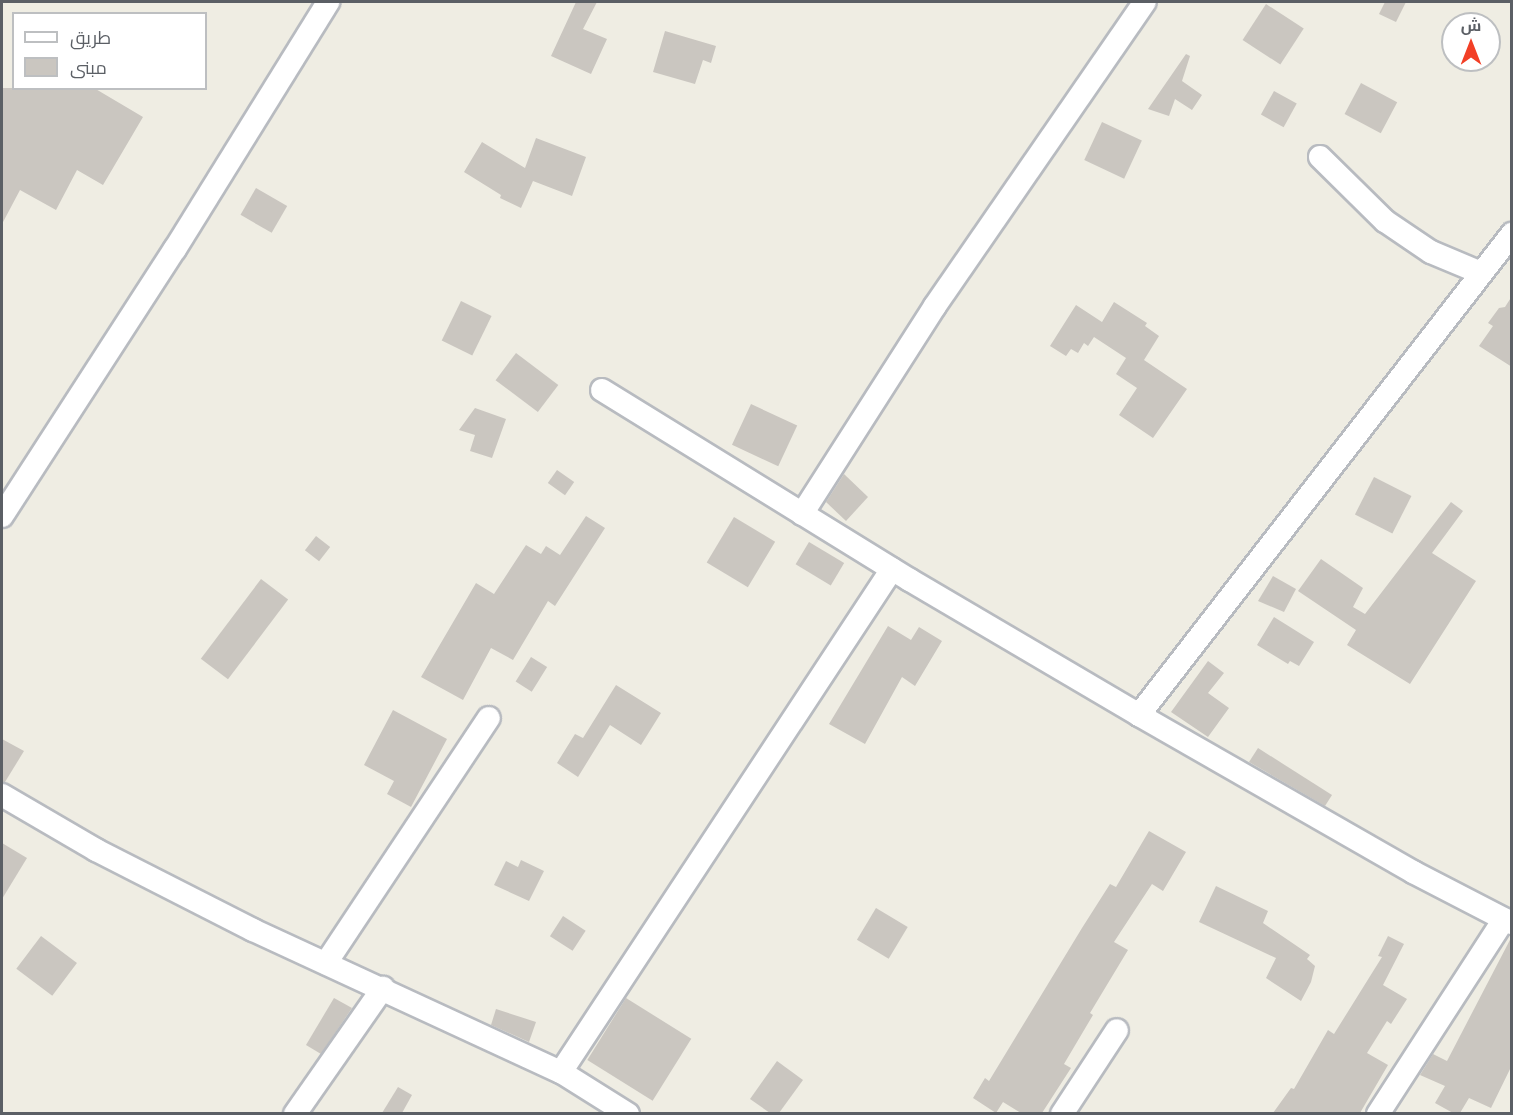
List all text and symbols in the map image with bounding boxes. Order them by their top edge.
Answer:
legend [12,12,207,90]
north arrow [1441,12,1501,72]
text: ش [1461,16,1481,35]
text: طريق [70,27,111,49]
text: مبنى [70,57,107,79]

